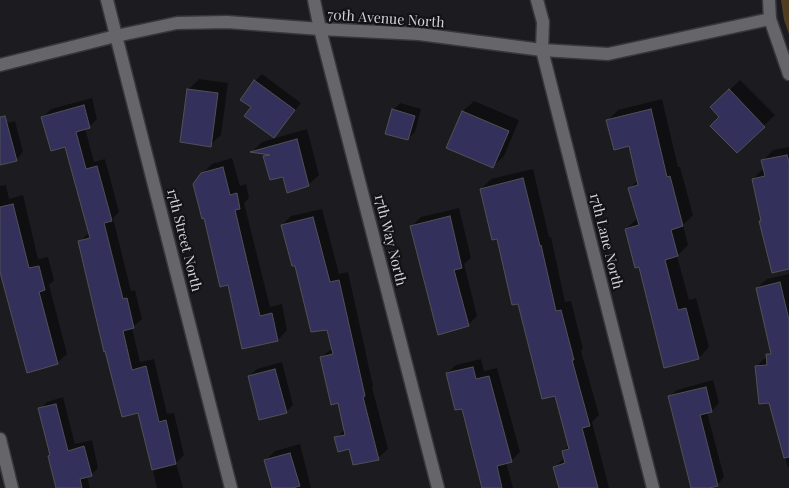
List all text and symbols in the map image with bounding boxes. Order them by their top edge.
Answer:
street label: 70th Avenue North [327,7,445,31]
street label: 17th Street North [163,187,205,293]
street label: 17th Lane North [586,191,626,291]
street label: 17th Way North [371,193,409,287]

